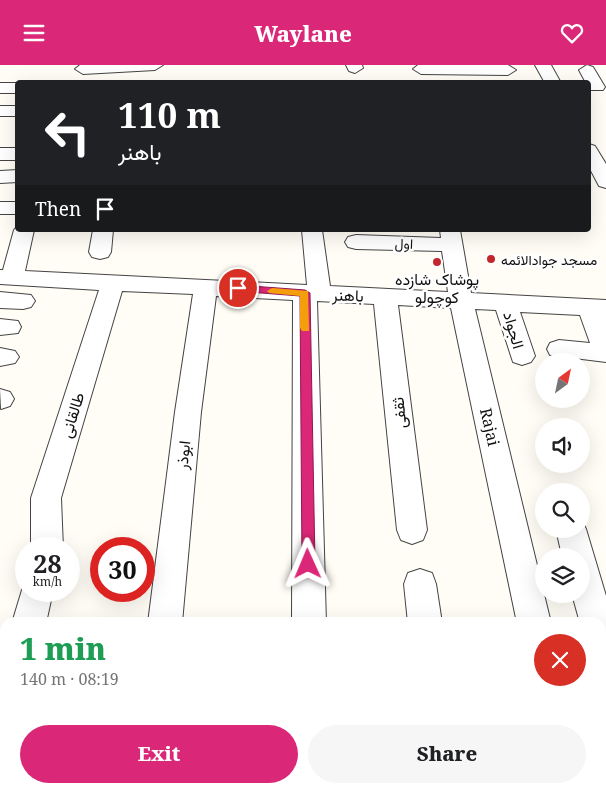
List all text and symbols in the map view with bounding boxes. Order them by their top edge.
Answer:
text: Waylane [254,18,352,48]
icon: menu [20,19,48,47]
icon: heart [558,19,586,47]
text: 110 m [118,91,221,138]
icon: left [35,100,100,165]
text: باهنر [118,136,161,166]
icon: arrive [91,195,119,223]
text: Then [35,196,81,222]
street label: اول [394,233,414,254]
place label: مسجد جوادالائمه [501,250,597,269]
marker: مسجد جوادالائمه [485,253,497,265]
marker: پوشاک شازده کوچولو [431,256,443,268]
pin [217,267,259,309]
place label: پوشاک شازده کوچولو [395,268,479,309]
icon: arrive [224,274,252,302]
street label: باهنر [331,283,364,307]
street label: الجواد [498,309,530,351]
north arrow [535,353,590,407]
map controls [535,353,590,603]
street label: طالقانی [55,390,89,440]
street label: ثقفی [386,396,412,430]
street label: Rajai [475,406,505,448]
button: sound [535,418,590,473]
street label: ابوذر [170,440,195,471]
button: search [535,483,590,538]
speed limit sign: 30 [90,537,155,602]
position arrow [281,537,333,589]
text: 28 [33,546,62,580]
button: layers [535,548,590,603]
text: km/h [33,573,62,590]
text: 1 min [20,628,106,669]
button: close [534,634,586,686]
text: 140 m · 08:19 [20,668,119,690]
button: Exit [20,725,298,783]
button: Share [308,725,586,783]

